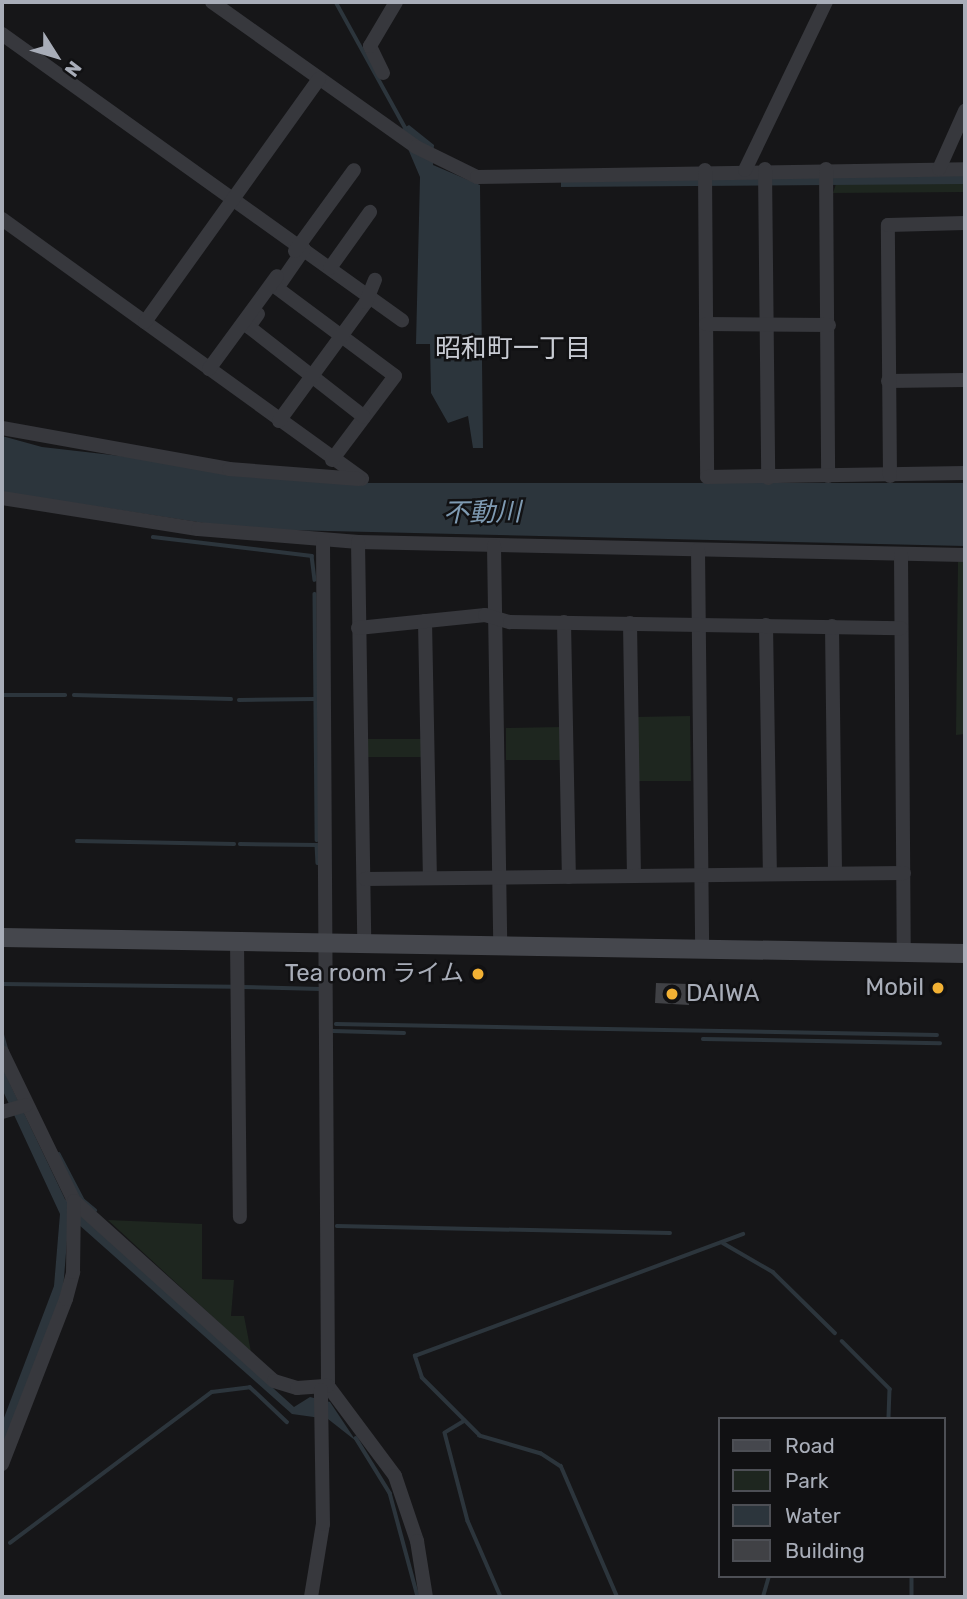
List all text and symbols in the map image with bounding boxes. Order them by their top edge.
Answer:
north arrow [21,21,91,91]
text: N [60,57,86,81]
district label: 昭和町一丁目 [435,333,591,365]
water label: 不動川 [443,497,521,529]
place label: Tea room ライム [284,960,464,988]
marker: Tea room ライム [470,966,486,982]
place label: Mobil [865,974,924,1002]
place label: DAIWA [686,980,760,1008]
marker: Mobil [930,980,946,996]
marker: DAIWA [664,986,680,1002]
legend [718,1417,946,1578]
text: Road [785,1433,835,1458]
text: Park [785,1468,829,1493]
text: Water [785,1503,841,1528]
text: Building [785,1538,865,1563]

